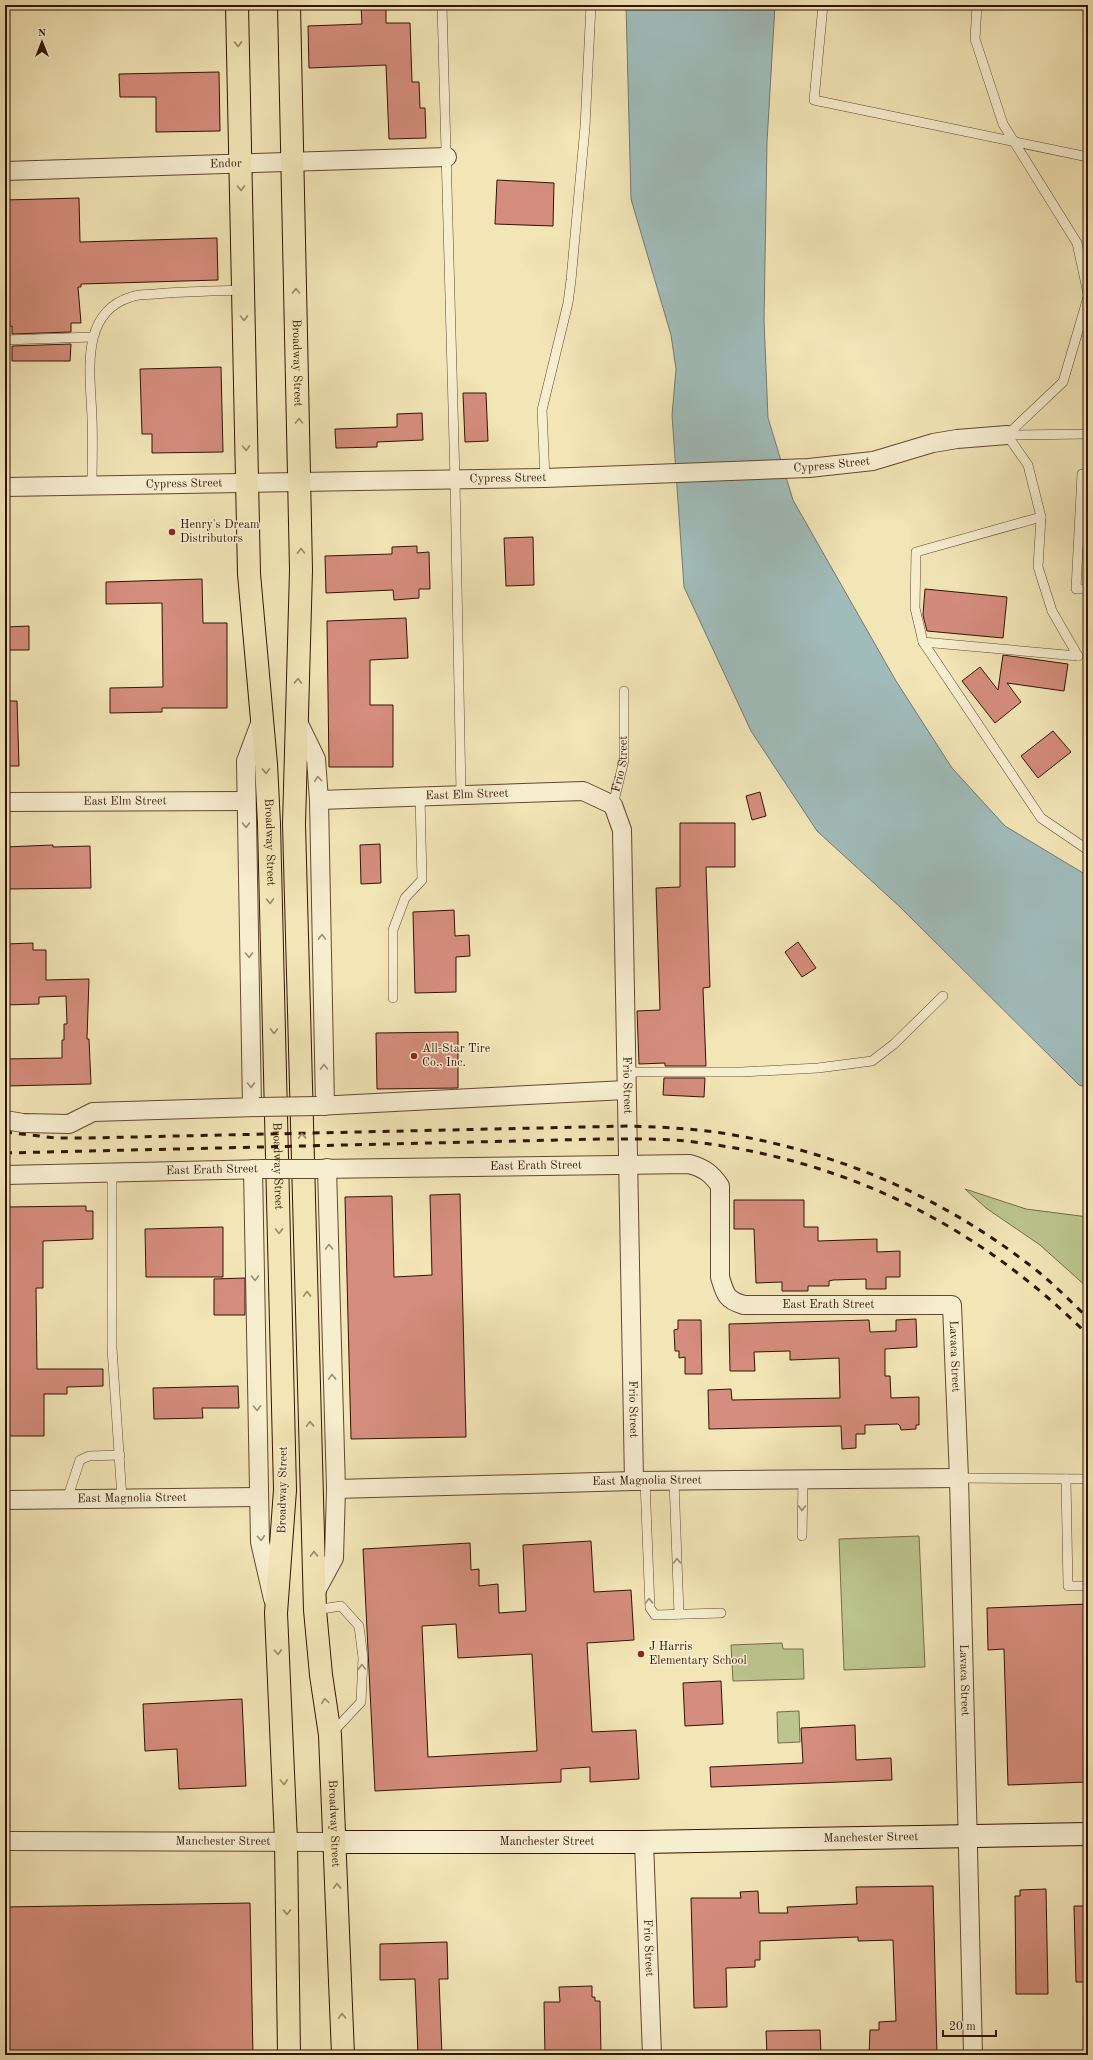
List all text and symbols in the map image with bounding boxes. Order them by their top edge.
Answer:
north arrow [22,22,62,62]
text: N [38,28,47,39]
one-way arrow [234,41,242,47]
street label: Endor [210,157,242,171]
one-way arrow [237,185,245,191]
one-way arrow [291,288,300,294]
one-way arrow [240,315,248,321]
street label: Broadway Street [290,319,304,407]
one-way arrow [295,418,303,424]
one-way arrow [242,445,250,451]
street label: Cypress Street [793,455,870,475]
street label: Cypress Street [469,472,546,485]
street label: Cypress Street [146,477,222,491]
place label: Henry's Dream Distributors [180,519,260,545]
marker: Henry's Dream Distributors [167,527,177,537]
one-way arrow [297,548,305,554]
one-way arrow [294,678,303,684]
street label: Frio Street [610,736,630,794]
one-way arrow [262,768,271,774]
one-way arrow [313,776,322,782]
street label: East Elm Street [425,788,509,802]
street label: East Elm Street [83,795,167,808]
street label: Broadway Street [262,798,276,886]
one-way arrow [242,822,250,828]
one-way arrow [266,898,275,904]
one-way arrow [318,934,326,940]
one-way arrow [245,952,253,958]
one-way arrow [269,1028,278,1034]
place label: All-Star Tire Co., Inc. [422,1043,491,1069]
marker: All-Star Tire Co., Inc. [409,1051,419,1061]
street label: Frio Street [620,1056,633,1114]
one-way arrow [320,1064,329,1070]
one-way arrow [247,1082,255,1088]
street label: Broadway Street [270,1122,284,1210]
one-way arrow [298,1133,307,1139]
street label: East Erath Street [490,1159,582,1173]
street label: East Erath Street [166,1163,258,1177]
one-way arrow [274,1228,283,1234]
one-way arrow [325,1244,333,1250]
one-way arrow [250,1275,259,1281]
one-way arrow [302,1291,311,1297]
street label: East Erath Street [782,1299,874,1311]
street label: Lavaca Street [947,1320,962,1392]
one-way arrow [328,1374,337,1380]
street label: Frio Street [626,1380,639,1438]
one-way arrow [253,1405,261,1411]
one-way arrow [306,1421,314,1427]
street label: Broadway Street [276,1446,290,1534]
street label: East Magnolia Street [592,1474,702,1488]
street label: East Magnolia Street [77,1492,187,1505]
one-way arrow [798,1505,806,1511]
one-way arrow [256,1535,265,1541]
one-way arrow [309,1551,318,1557]
one-way arrow [672,1558,681,1564]
one-way arrow [645,1598,654,1604]
place label: J Harris Elementary School [649,1641,747,1667]
street label: Lavaca Street [957,1644,971,1716]
one-way arrow [274,1649,282,1655]
marker: J Harris Elementary School [636,1649,646,1659]
one-way arrow [358,1664,367,1670]
one-way arrow [321,1698,329,1704]
one-way arrow [279,1779,288,1785]
street label: Broadway Street [326,1779,341,1868]
street label: Manchester Street [823,1831,919,1845]
street label: Manchester Street [176,1836,270,1848]
street label: Manchester Street [500,1836,594,1848]
one-way arrow [333,1883,341,1889]
one-way arrow [283,1909,291,1915]
street label: Frio Street [641,1919,655,1977]
scale bar [943,2012,996,2038]
one-way arrow [337,2013,346,2019]
text: 20 m [949,2021,976,2033]

